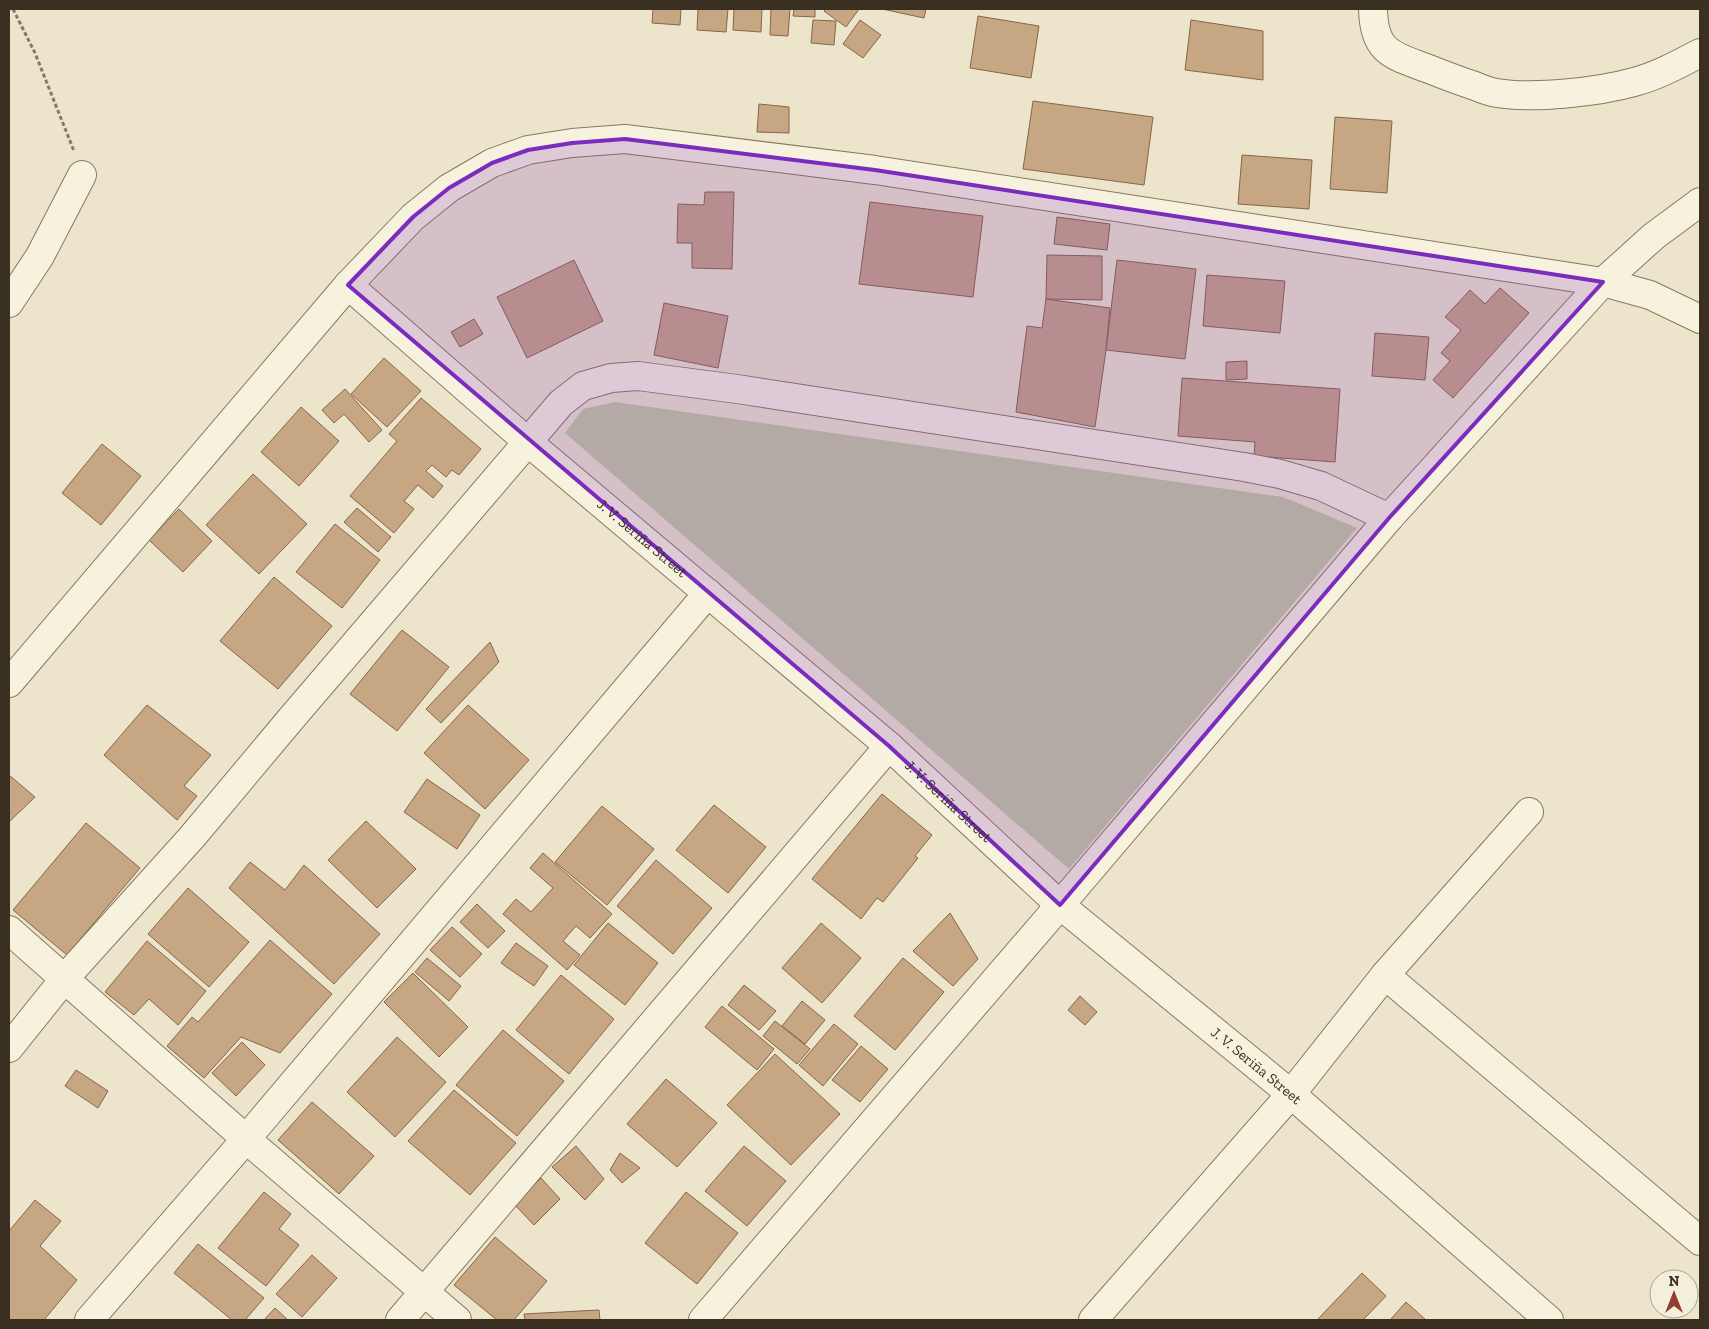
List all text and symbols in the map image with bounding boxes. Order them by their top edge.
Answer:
street label: J. V. Seriña Street [593,495,691,581]
street label: J. V. Seriña Street [901,757,996,846]
street label: J. V. Seriña Street [1207,1023,1306,1108]
north arrow [1649,1269,1699,1319]
text: N [1669,1273,1680,1290]

